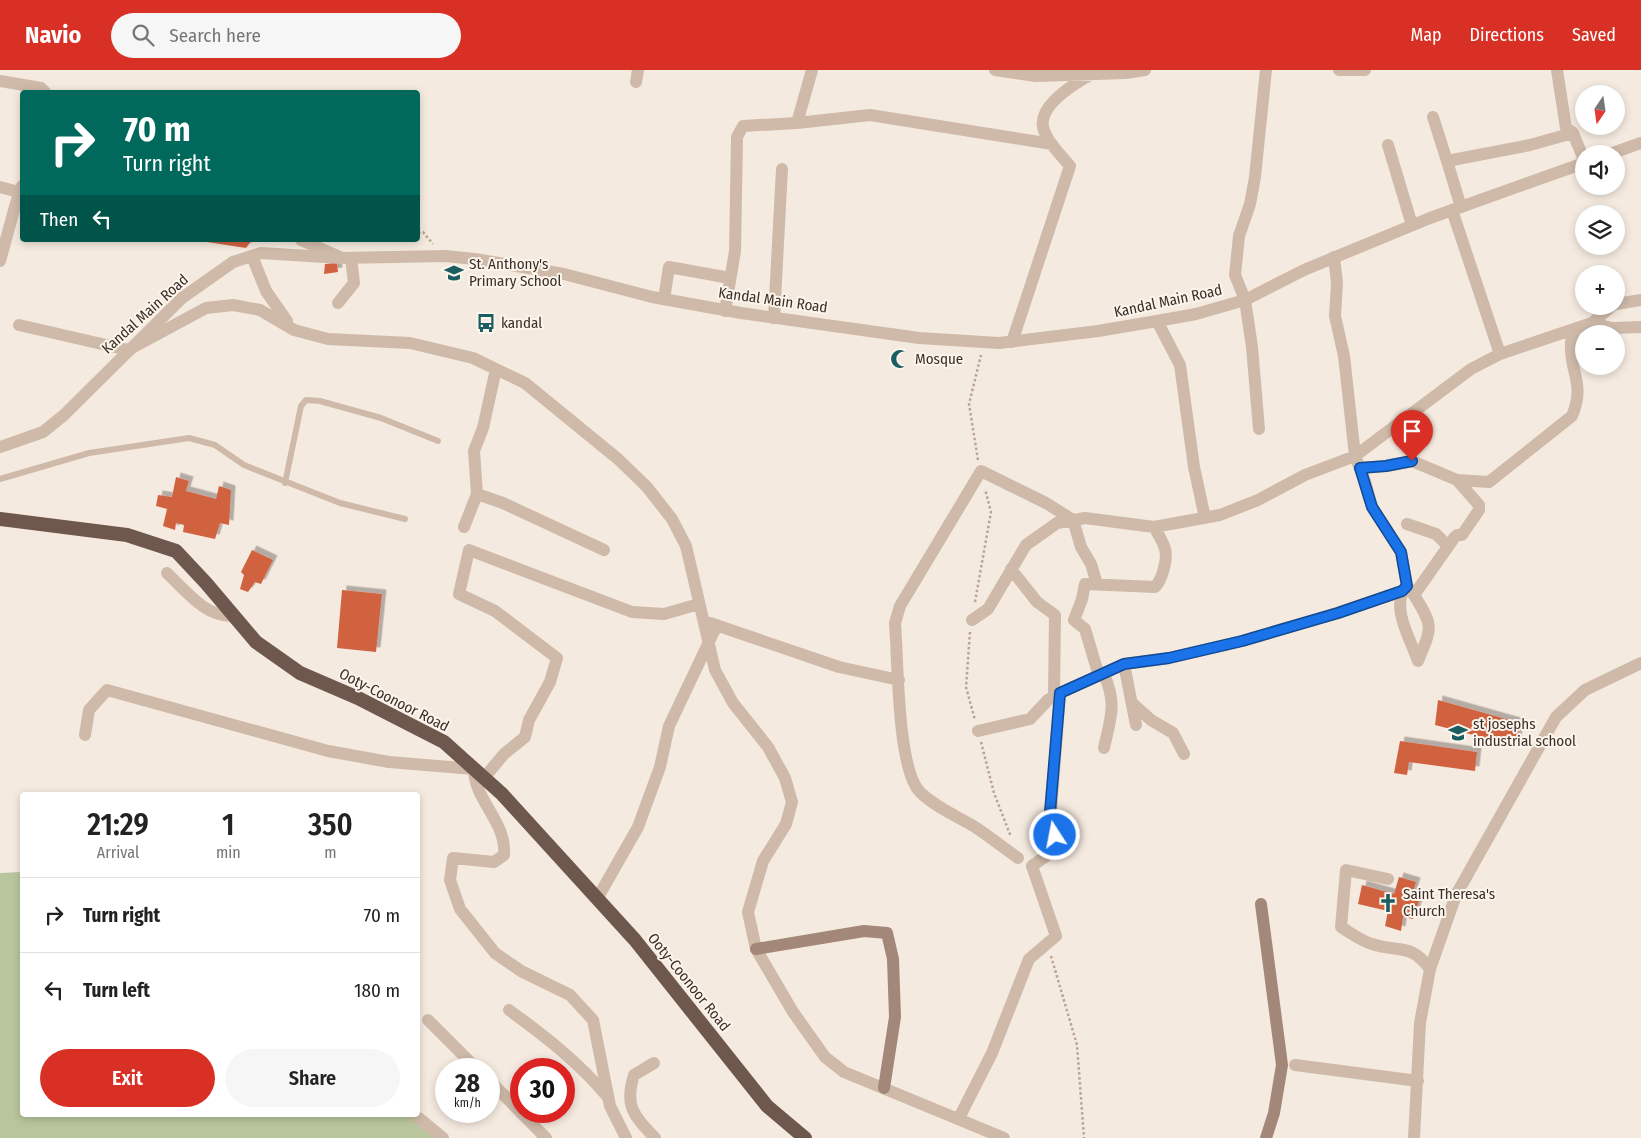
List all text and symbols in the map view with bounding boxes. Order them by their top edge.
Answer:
search box [111,13,461,58]
text: Navio [25,21,81,49]
icon: search [129,21,157,49]
text: Search here [169,24,261,47]
text: Map [1410,24,1442,46]
text: Directions [1470,24,1544,46]
text: Saved [1572,24,1616,46]
north arrow [1575,85,1625,135]
map controls [1575,85,1625,375]
text: 70 m [123,108,191,150]
icon: right [40,110,105,175]
button: sound [1575,145,1625,195]
text: Turn right [123,150,211,177]
icon: left [88,205,116,233]
button: layers [1575,205,1625,255]
text: Then [40,208,78,231]
place label: St. Anthony's Primary School [469,255,561,290]
school or university icon: St. Anthony's Primary School [443,262,465,284]
button: + [1575,265,1625,315]
street label: Kandal Main Road [98,270,192,358]
street label: Kandal Main Road [1112,281,1224,321]
street label: Kandal Main Road [717,283,829,317]
bus stop icon: kandal [475,312,497,334]
place label: kandal [501,314,542,332]
button: − [1575,325,1625,375]
mosque icon: Mosque [889,348,911,370]
place label: Mosque [915,350,963,368]
pin [1391,410,1433,461]
icon: arrive [1398,417,1426,445]
street label: Ooty-Coonoor Road [336,665,452,735]
place label: st josephs industrial school [1473,715,1576,750]
school or university icon: st josephs industrial school [1447,722,1469,744]
text: 21:29 [87,807,149,843]
text: 1 [222,807,235,843]
text: 350 [308,807,353,843]
position arrow [1028,808,1080,860]
text: Arrival [97,843,139,862]
text: min [216,843,241,862]
text: m [324,843,337,862]
place label: Saint Theresa's Church [1403,885,1495,920]
church icon: Saint Theresa's Church [1377,892,1399,914]
icon: right [40,901,68,929]
text: Turn right [83,904,160,927]
text: 70 m [364,904,400,927]
street label: Ooty-Coonoor Road [644,929,734,1035]
icon: left [40,976,68,1004]
text: Turn left [83,979,150,1002]
text: 180 m [354,979,400,1002]
button: Exit [40,1049,215,1107]
button: Share [225,1049,400,1107]
speed limit sign: 30 [510,1058,575,1123]
text: 28 [455,1069,480,1099]
text: km/h [454,1096,481,1110]

